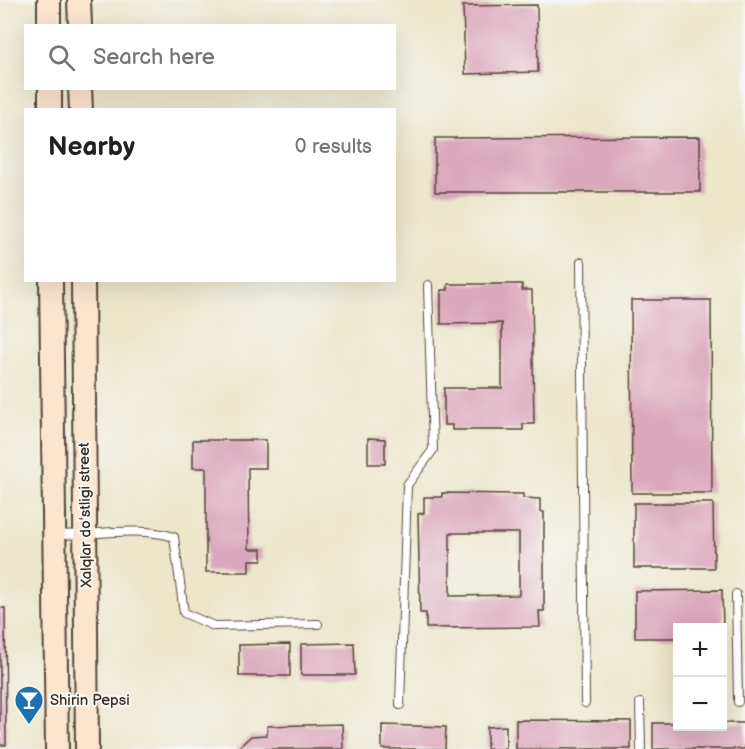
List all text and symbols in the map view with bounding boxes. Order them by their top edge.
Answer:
search box [24,24,396,90]
icon: search [45,41,78,74]
text: Search here [93,44,215,71]
text: Nearby [48,132,135,163]
text: 0 results [295,135,372,159]
street label: Xalqlar doʻstligi street [75,442,96,589]
map controls [673,623,727,731]
button: + [673,623,727,677]
button: − [673,677,727,731]
bar icon: Shirin Pepsi [13,684,45,726]
place label: Shirin Pepsi [50,691,130,710]

